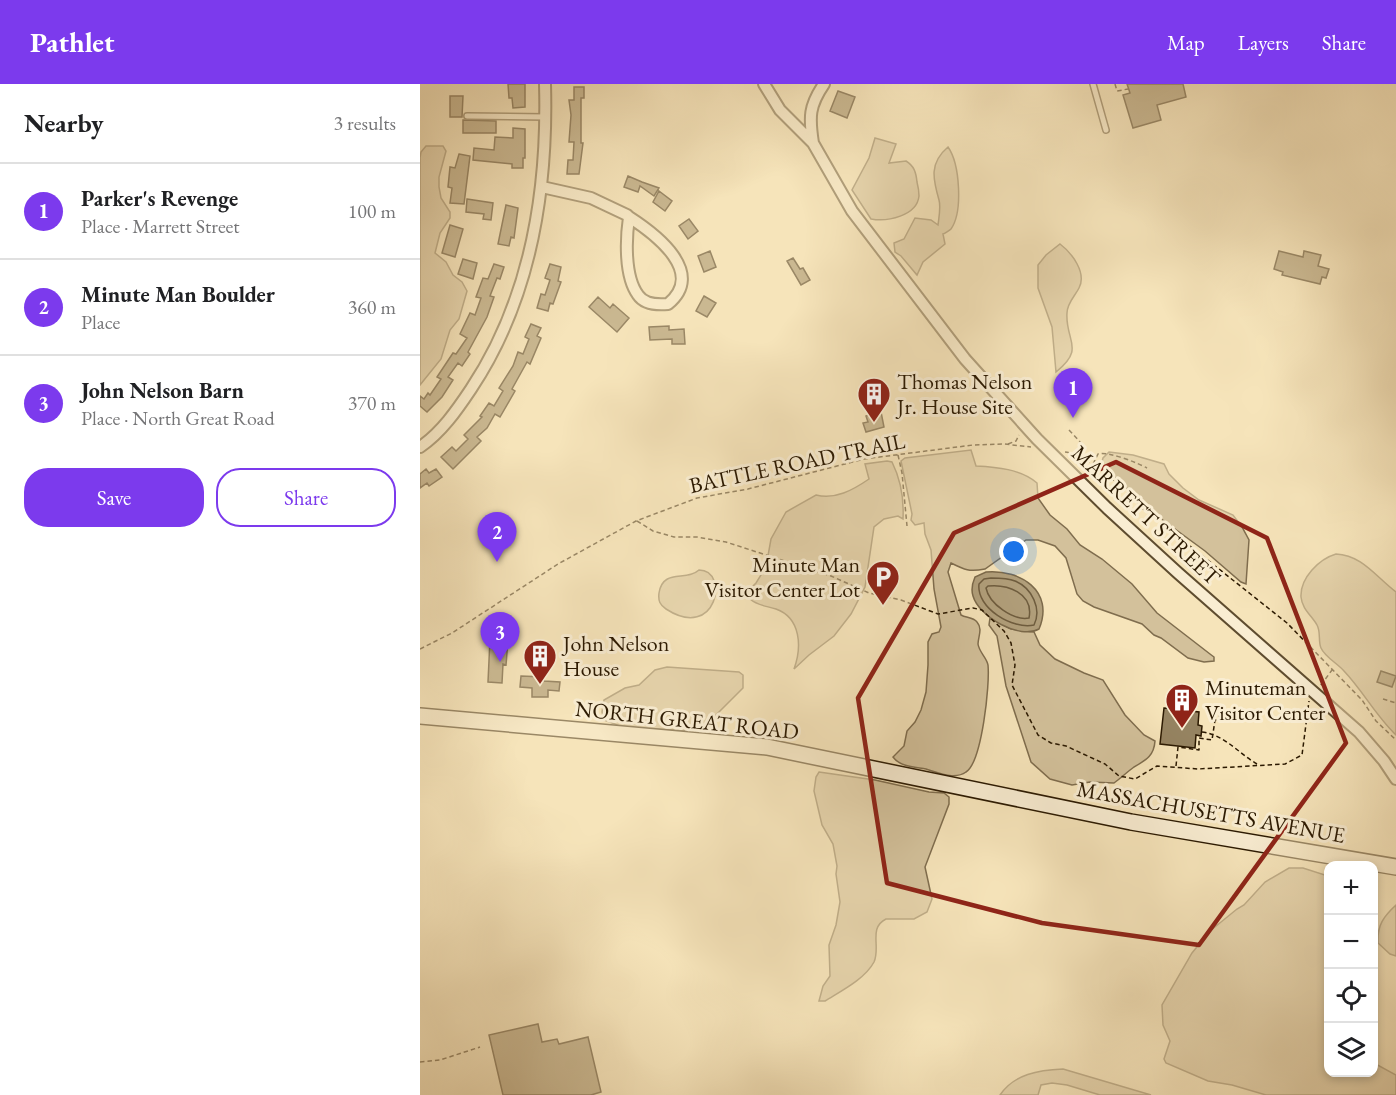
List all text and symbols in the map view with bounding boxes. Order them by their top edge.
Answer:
text: Pathlet [30,24,114,60]
text: Map [1167,29,1205,56]
text: Layers [1238,29,1289,56]
text: Share [1322,29,1366,56]
text: Nearby [24,106,104,140]
text: 3 results [333,110,396,136]
text: Parker's Revenge [81,184,238,213]
text: 1 [38,198,49,224]
text: 100 m [348,198,396,224]
text: Place · Marrett Street [81,213,240,239]
text: Minute Man Boulder [81,280,275,309]
text: 2 [38,294,49,320]
text: 360 m [348,294,396,320]
text: Place [81,309,120,335]
place label: Thomas Nelson Jr. House Site [895,367,1033,421]
pin: 1 [1054,368,1092,418]
text: John Nelson Barn [81,376,244,405]
building icon: Thomas Nelson Jr. House Site [856,376,892,423]
text: 3 [38,390,49,416]
text: 370 m [348,390,396,416]
text: Place · North Great Road [81,405,275,431]
street label: BATTLE ROAD TRAIL [686,426,908,500]
street label: MARRETT STREET [1066,439,1227,592]
button: Save [24,468,204,527]
button: Share [216,468,396,527]
pin: 2 [478,512,517,562]
your location [999,537,1028,566]
place label: Minute Man Visitor Center Lot [705,550,860,604]
parking icon: Minute Man Visitor Center Lot [865,559,901,606]
pin: 3 [480,612,520,662]
place label: John Nelson House [561,629,670,683]
building icon: John Nelson House [522,638,558,685]
place label: Minuteman Visitor Center [1205,673,1326,727]
building icon: Minuteman Visitor Center [1164,682,1200,729]
street label: NORTH GREAT ROAD [574,694,800,746]
street label: MASSACHUSETTS AVENUE [1075,774,1347,850]
map controls [1324,861,1378,1077]
button: + [1324,861,1378,915]
button: − [1324,915,1378,969]
button: locate [1324,969,1378,1023]
button: layers [1324,1023,1378,1077]

